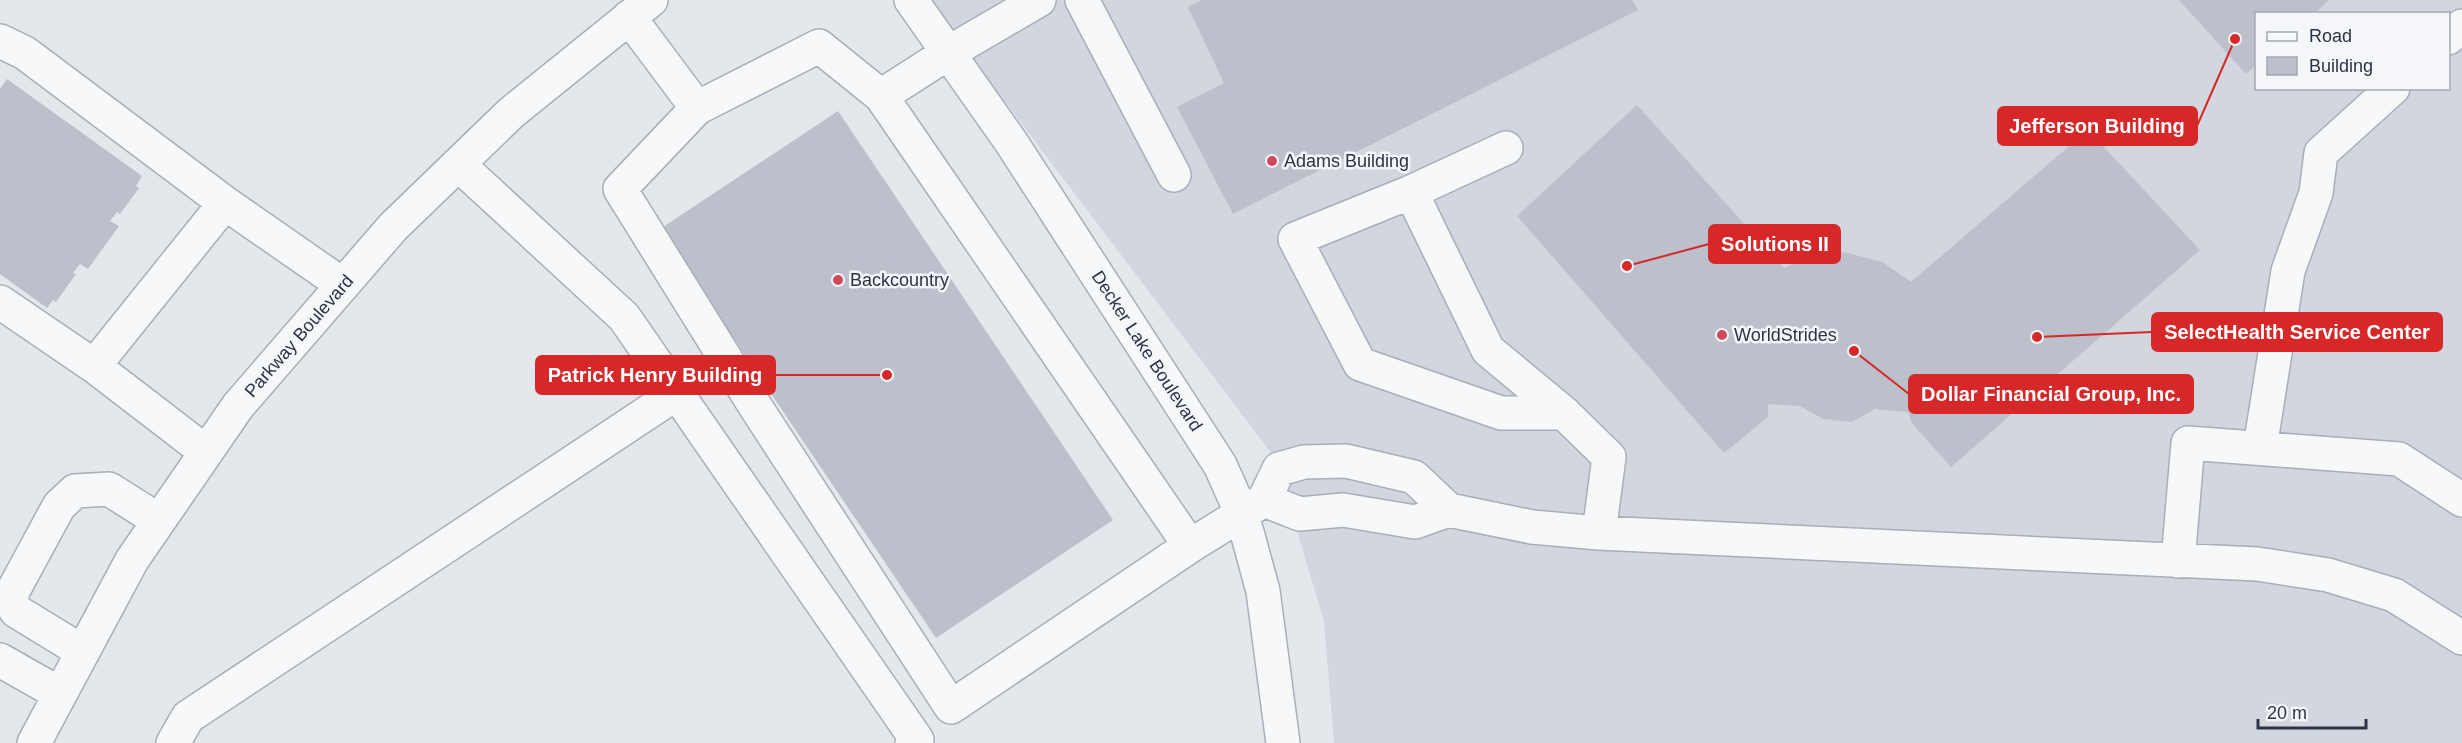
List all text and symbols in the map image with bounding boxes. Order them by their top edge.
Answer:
legend [2255,12,2450,90]
text: Road [2309,26,2352,46]
text: Building [2309,56,2373,76]
callout: Jefferson Building [1998,107,2197,145]
text: Jefferson Building [2009,115,2185,137]
place label: Adams Building [1284,151,1409,171]
marker: Adams Building [1265,154,1279,168]
callout: Solutions II [1709,225,1840,263]
text: Solutions II [1721,233,1829,255]
street label: Decker Lake Boulevard [1088,267,1206,435]
place label: Backcountry [850,270,949,290]
street label: Parkway Boulevard [241,271,357,401]
marker: Backcountry [831,273,845,287]
callout: SelectHealth Service Center [2152,313,2442,351]
text: SelectHealth Service Center [2164,321,2430,343]
place label: WorldStrides [1734,325,1837,345]
marker: WorldStrides [1715,328,1729,342]
callout: Patrick Henry Building [536,356,775,394]
text: Patrick Henry Building [548,364,762,386]
callout: Dollar Financial Group, Inc. [1909,375,2193,413]
text: Dollar Financial Group, Inc. [1921,383,2181,405]
scale bar [2258,692,2366,730]
text: 20 m [2267,703,2307,723]

